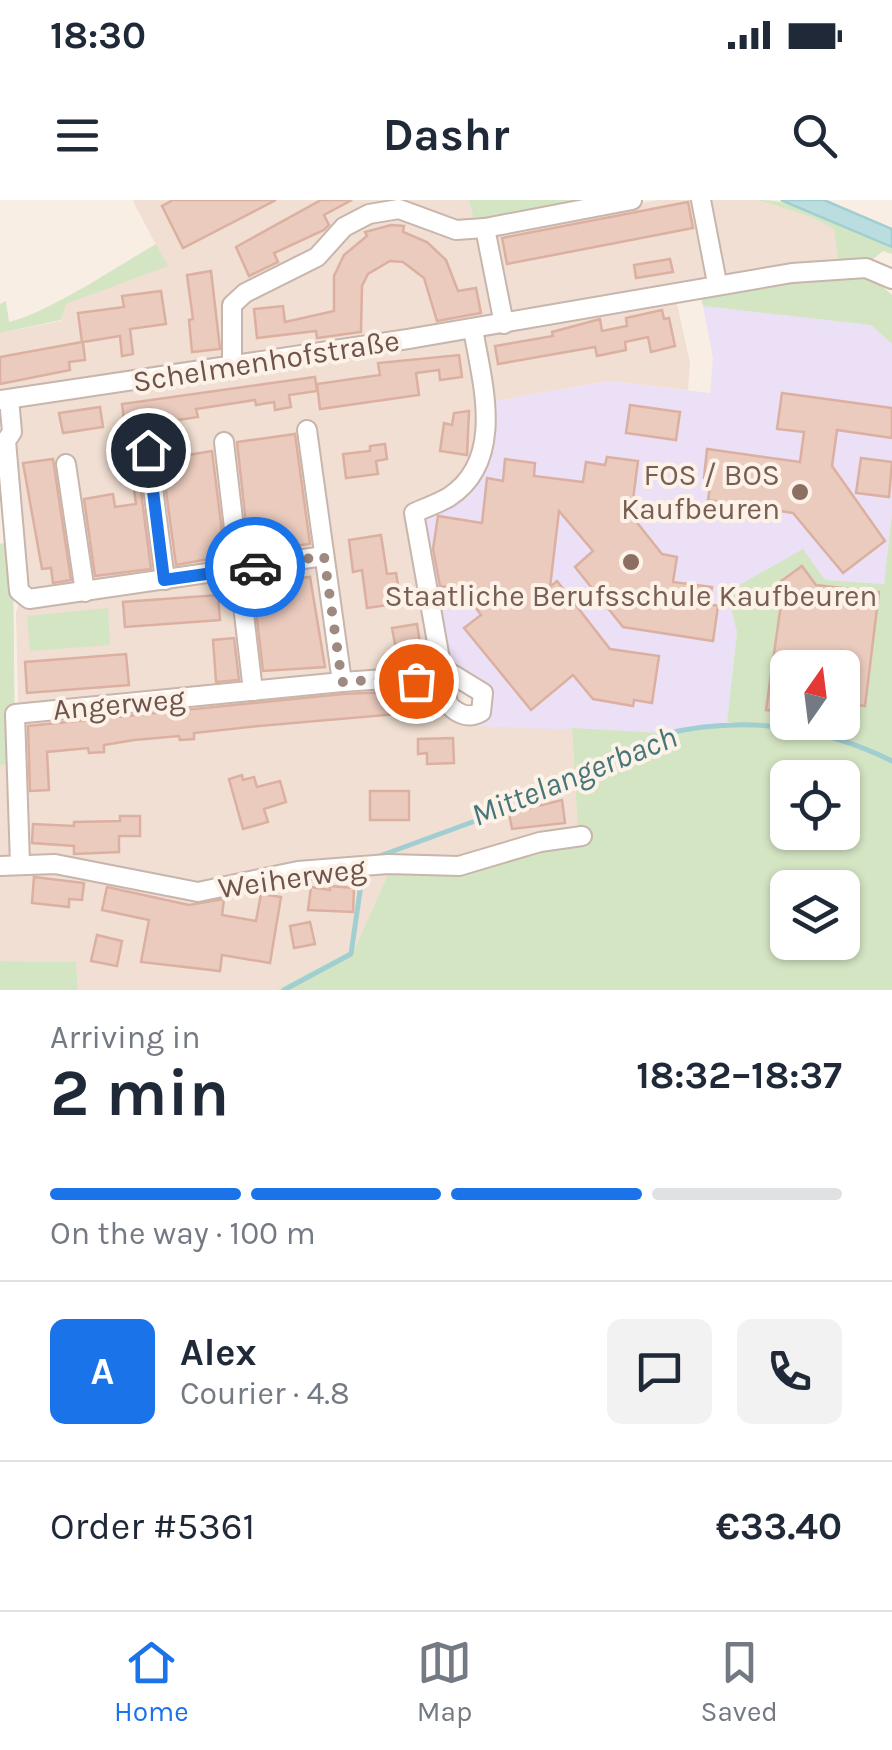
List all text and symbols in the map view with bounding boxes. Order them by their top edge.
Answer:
text: 18:30 [50,13,146,58]
icon: menu [50,108,105,163]
icon: search [787,108,842,163]
text: Dashr [383,109,509,161]
street label: Schelmenhofstraße [130,322,402,400]
pin [106,408,191,493]
icon: home [121,423,176,478]
place label: FOS / BOS Kaufbeuren [621,457,780,527]
marker: FOS / BOS Kaufbeuren [789,481,811,503]
courier [205,517,305,617]
icon: car [228,540,283,595]
marker: Staatliche Berufsschule Kaufbeuren [620,551,642,573]
place label: Staatliche Berufsschule Kaufbeuren [385,578,877,614]
pin [374,639,459,724]
north arrow [770,650,860,740]
map controls [770,650,860,960]
icon: bag [389,654,444,709]
street label: Angerweg [51,680,187,728]
water label: Mittelangerbach [466,718,682,834]
button: locate [770,760,860,850]
street label: Weiherweg [216,850,368,906]
button: layers [770,870,860,960]
text: Arriving in [50,1019,201,1056]
text: 18:32–18:37 [636,1053,842,1098]
text: 2 min [50,1055,229,1131]
text: On the way · 100 m [50,1215,316,1252]
button: chat [607,1319,712,1424]
button: phone [737,1319,842,1424]
text: Alex [180,1330,257,1375]
text: A [91,1349,114,1394]
text: Courier · 4.8 [180,1375,350,1412]
text: Order #5361 [50,1504,255,1549]
text: €33.40 [716,1504,842,1549]
tab: Home [114,1635,189,1728]
tab: Map [417,1635,472,1728]
tab: Saved [701,1635,778,1728]

